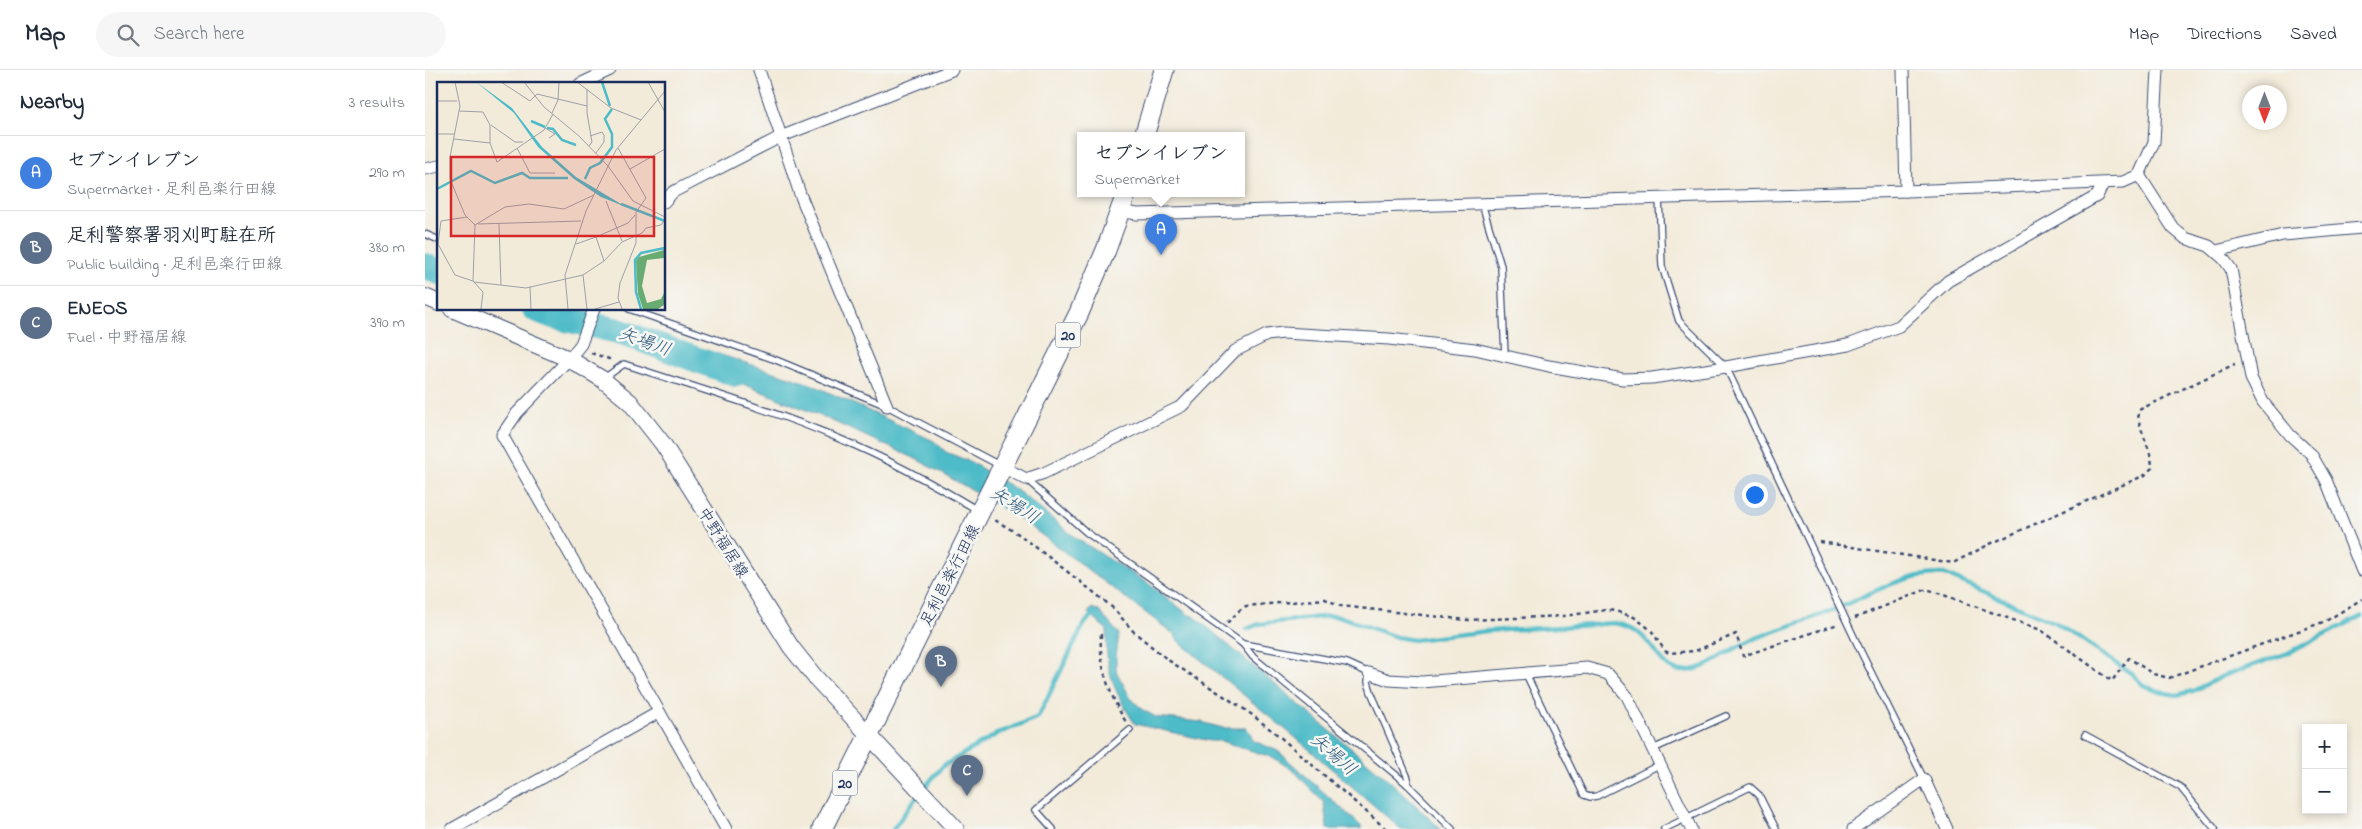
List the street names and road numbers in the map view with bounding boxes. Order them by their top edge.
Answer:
road number: 20 [1055,322,1081,348]
street label: 中野福居線 [691,503,754,583]
street label: 足利邑楽行田線 [915,521,987,631]
road number: 20 [833,770,857,796]

